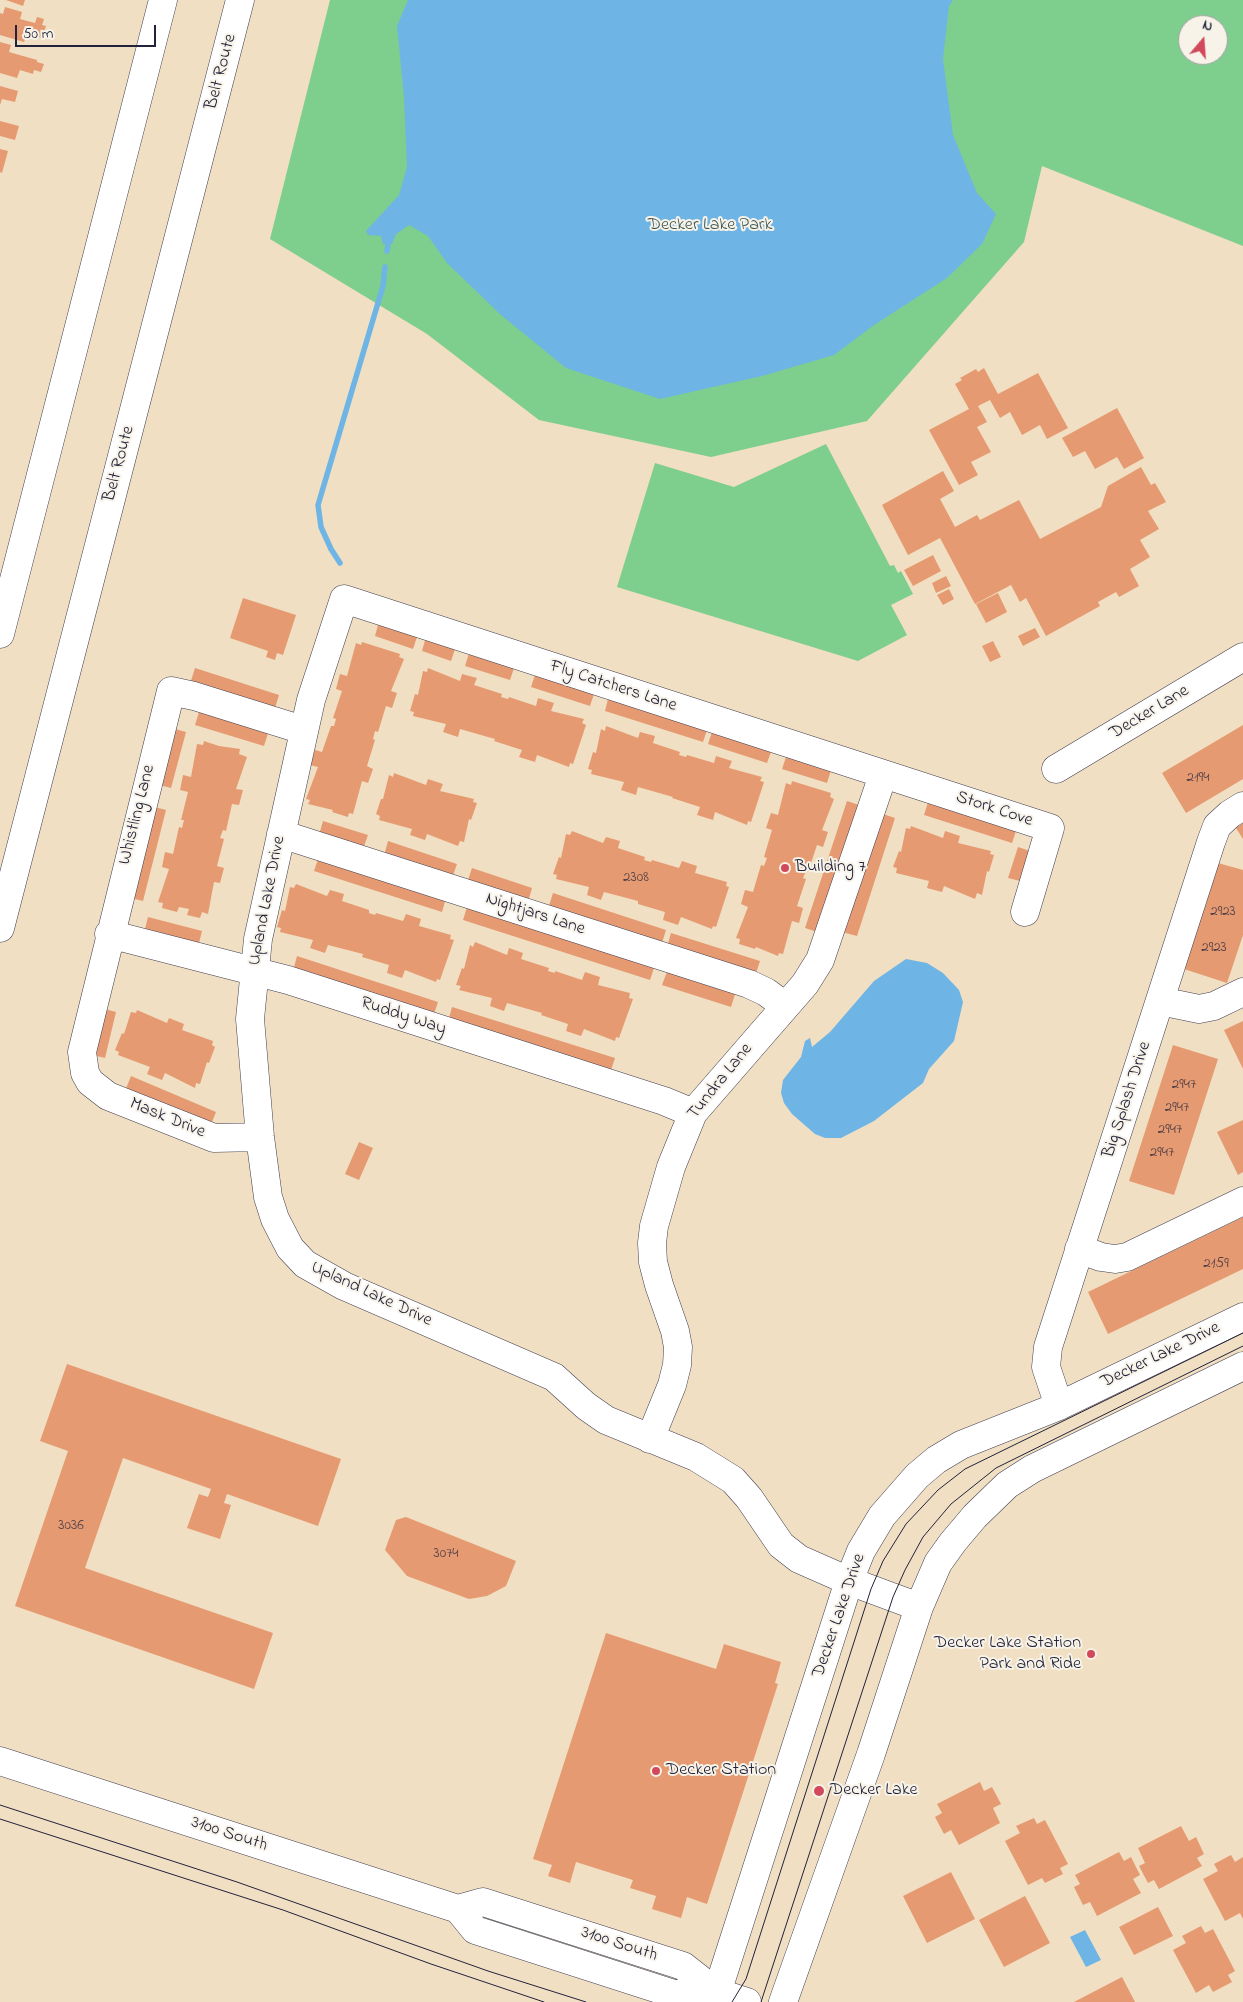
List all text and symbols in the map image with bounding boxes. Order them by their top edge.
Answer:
scale bar [18,15,159,47]
north arrow [1178,15,1228,65]
text: N [1200,15,1215,38]
text: 50 m [23,23,53,45]
street label: Belt Route [202,32,242,112]
park label: Decker Lake Park [648,215,772,237]
street label: Belt Route [100,424,140,504]
street label: Fly Catchers Lane [547,656,679,718]
street label: Decker Lane [1106,681,1194,745]
street label: Whistling Lane [115,763,161,867]
house number: 2194 [1187,770,1209,788]
street label: Stork Cove [953,787,1035,833]
street label: Upland Lake Drive [245,835,291,967]
place label: Building 7 [795,857,866,879]
marker: Building 7 [779,862,791,874]
house number: 2308 [623,870,649,888]
street label: Nightjars Lane [483,889,587,941]
house number: 2923 [1210,904,1236,922]
house number: 2923 [1201,940,1227,958]
street label: Ruddy Way [358,993,448,1041]
street label: Big Splash Drive [1099,1039,1157,1161]
street label: Tundra Lane [684,1040,758,1124]
house number: 2947 [1172,1077,1196,1095]
street label: Mask Drive [126,1094,208,1144]
house number: 2947 [1165,1100,1189,1118]
house number: 2947 [1158,1122,1182,1140]
house number: 2947 [1150,1145,1174,1163]
house number: 2159 [1203,1256,1229,1274]
street label: Upland Lake Drive [307,1257,435,1333]
street label: Decker Lake Drive [1098,1318,1224,1394]
house number: 3036 [58,1518,84,1536]
house number: 3074 [433,1546,459,1564]
street label: Decker Lake Drive [809,1551,871,1681]
place label: Decker Lake Station Park and Ride [934,1633,1081,1676]
marker: Decker Lake Station Park and Ride [1085,1648,1097,1660]
place label: Decker Station [666,1760,776,1782]
marker: Decker Station [650,1765,662,1777]
place label: Decker Lake [830,1780,918,1802]
marker: Decker Lake [812,1784,826,1798]
street label: 3100 South [188,1813,270,1857]
street label: 3100 South [578,1923,660,1967]

